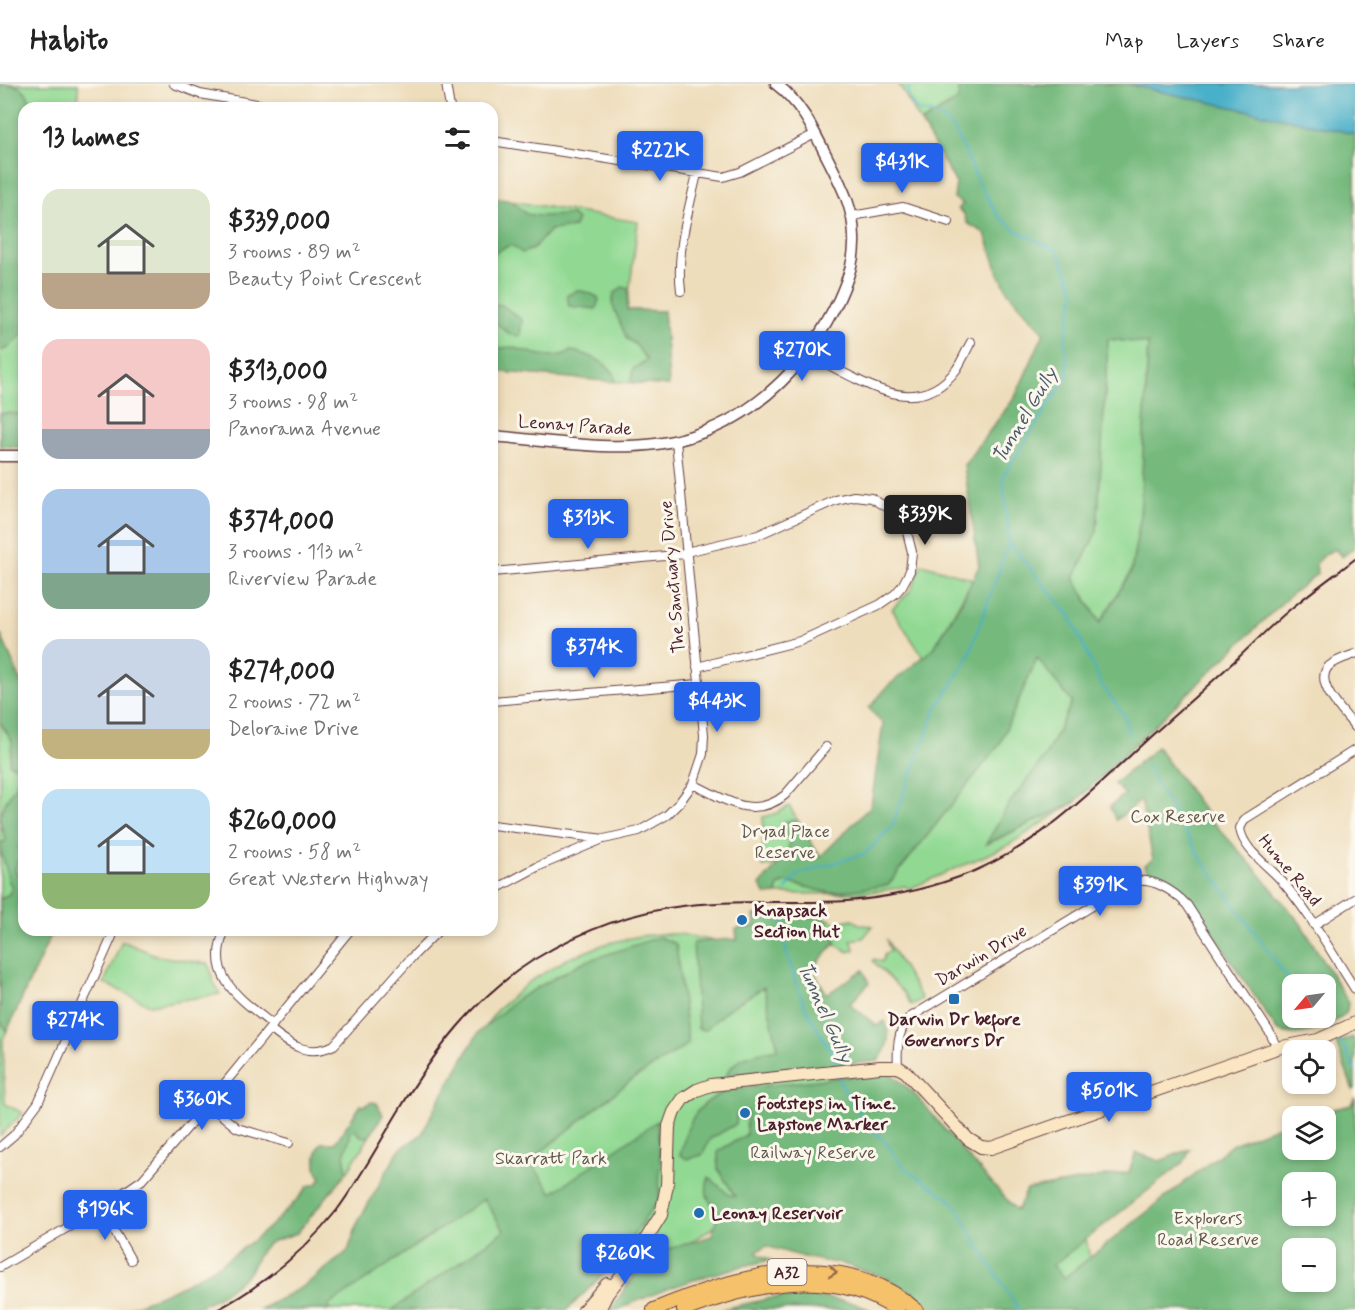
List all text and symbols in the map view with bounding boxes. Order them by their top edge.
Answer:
text: Habito [30,23,108,60]
text: Map [1105,27,1143,55]
text: Layers [1176,27,1239,55]
text: Share [1272,27,1325,55]
text: 13 homes [42,121,140,155]
icon: filters [441,122,474,155]
pin: $222K [618,131,702,182]
text: $222K [631,137,689,164]
pin: $431K [860,143,944,194]
text: $431K [875,149,929,176]
text: $339,000 [228,205,330,239]
icon: home [90,213,162,285]
text: 3 rooms · 89 m² [228,239,361,266]
text: Beauty Point Crescent [228,266,422,293]
pin: $270K [760,331,844,382]
text: $270K [773,337,831,364]
text: $313,000 [228,355,328,389]
water label: Tunnel Gully [986,361,1065,469]
icon: home [90,363,162,435]
text: 3 rooms · 98 m² [228,389,358,416]
street label: Leonay Parade [517,410,633,442]
text: Panorama Avenue [228,416,381,443]
pin: $339K [883,495,967,546]
pin: $313K [546,499,630,550]
street label: The Sanctuary Drive [654,500,692,654]
text: $339K [898,501,952,528]
text: $374,000 [228,505,334,539]
text: $313K [562,505,614,532]
icon: home [90,513,162,585]
text: 3 rooms · 113 m² [228,539,363,566]
text: Riverview Parade [228,566,377,593]
pin: $374K [552,628,636,679]
text: $374K [566,634,622,661]
text: $274,000 [228,655,335,689]
icon: home [90,663,162,735]
pin: $443K [675,682,759,733]
text: $443K [688,688,746,715]
text: 2 rooms · 72 m² [228,689,361,716]
text: Deloraine Drive [228,716,359,743]
text: $260,000 [228,805,337,839]
park label: Cox Reserve [1130,805,1226,829]
icon: home [90,813,162,885]
park label: Dryad Place Reserve [740,820,830,865]
street label: Hume Road [1252,830,1326,912]
text: 2 rooms · 58 m² [228,839,361,866]
text: Great Western Highway [228,866,429,893]
pin: $391K [1058,866,1142,917]
text: $391K [1073,872,1127,899]
place label: Knapsack Section Hut [754,899,841,944]
marker: Knapsack Section Hut [735,913,749,927]
street label: Darwin Drive [931,919,1032,993]
water label: Tunnel Gully [790,958,859,1069]
north arrow [1282,974,1336,1028]
map controls [1282,974,1336,1292]
marker: Darwin Dr before Governors Dr [947,992,961,1006]
pin: $274K [33,1001,117,1052]
text: $274K [46,1007,104,1034]
place label: Darwin Dr before Governors Dr [887,1008,1021,1053]
button: locate [1282,1040,1336,1094]
pin: $501K [1067,1072,1151,1123]
text: $501K [1080,1078,1138,1105]
pin: $360K [160,1080,244,1131]
text: $360K [173,1086,231,1113]
place label: Footsteps in Time. Lapstone Marker [757,1092,896,1137]
marker: Footsteps in Time. Lapstone Marker [738,1106,752,1120]
button: layers [1282,1106,1336,1160]
park label: Railway Reserve [750,1141,876,1165]
park label: Skarratt Park [495,1147,607,1171]
button: + [1282,1172,1336,1226]
pin: $196K [63,1190,147,1241]
text: $196K [77,1196,133,1223]
place label: Leonay Reservoir [711,1202,843,1226]
marker: Leonay Reservoir [692,1206,706,1220]
park label: Explorers Road Reserve [1157,1207,1259,1252]
pin: $260K [583,1234,667,1285]
button: − [1282,1238,1336,1292]
text: $260K [596,1240,654,1267]
road number: A32 [768,1259,806,1285]
one-way arrow [828,1266,837,1278]

